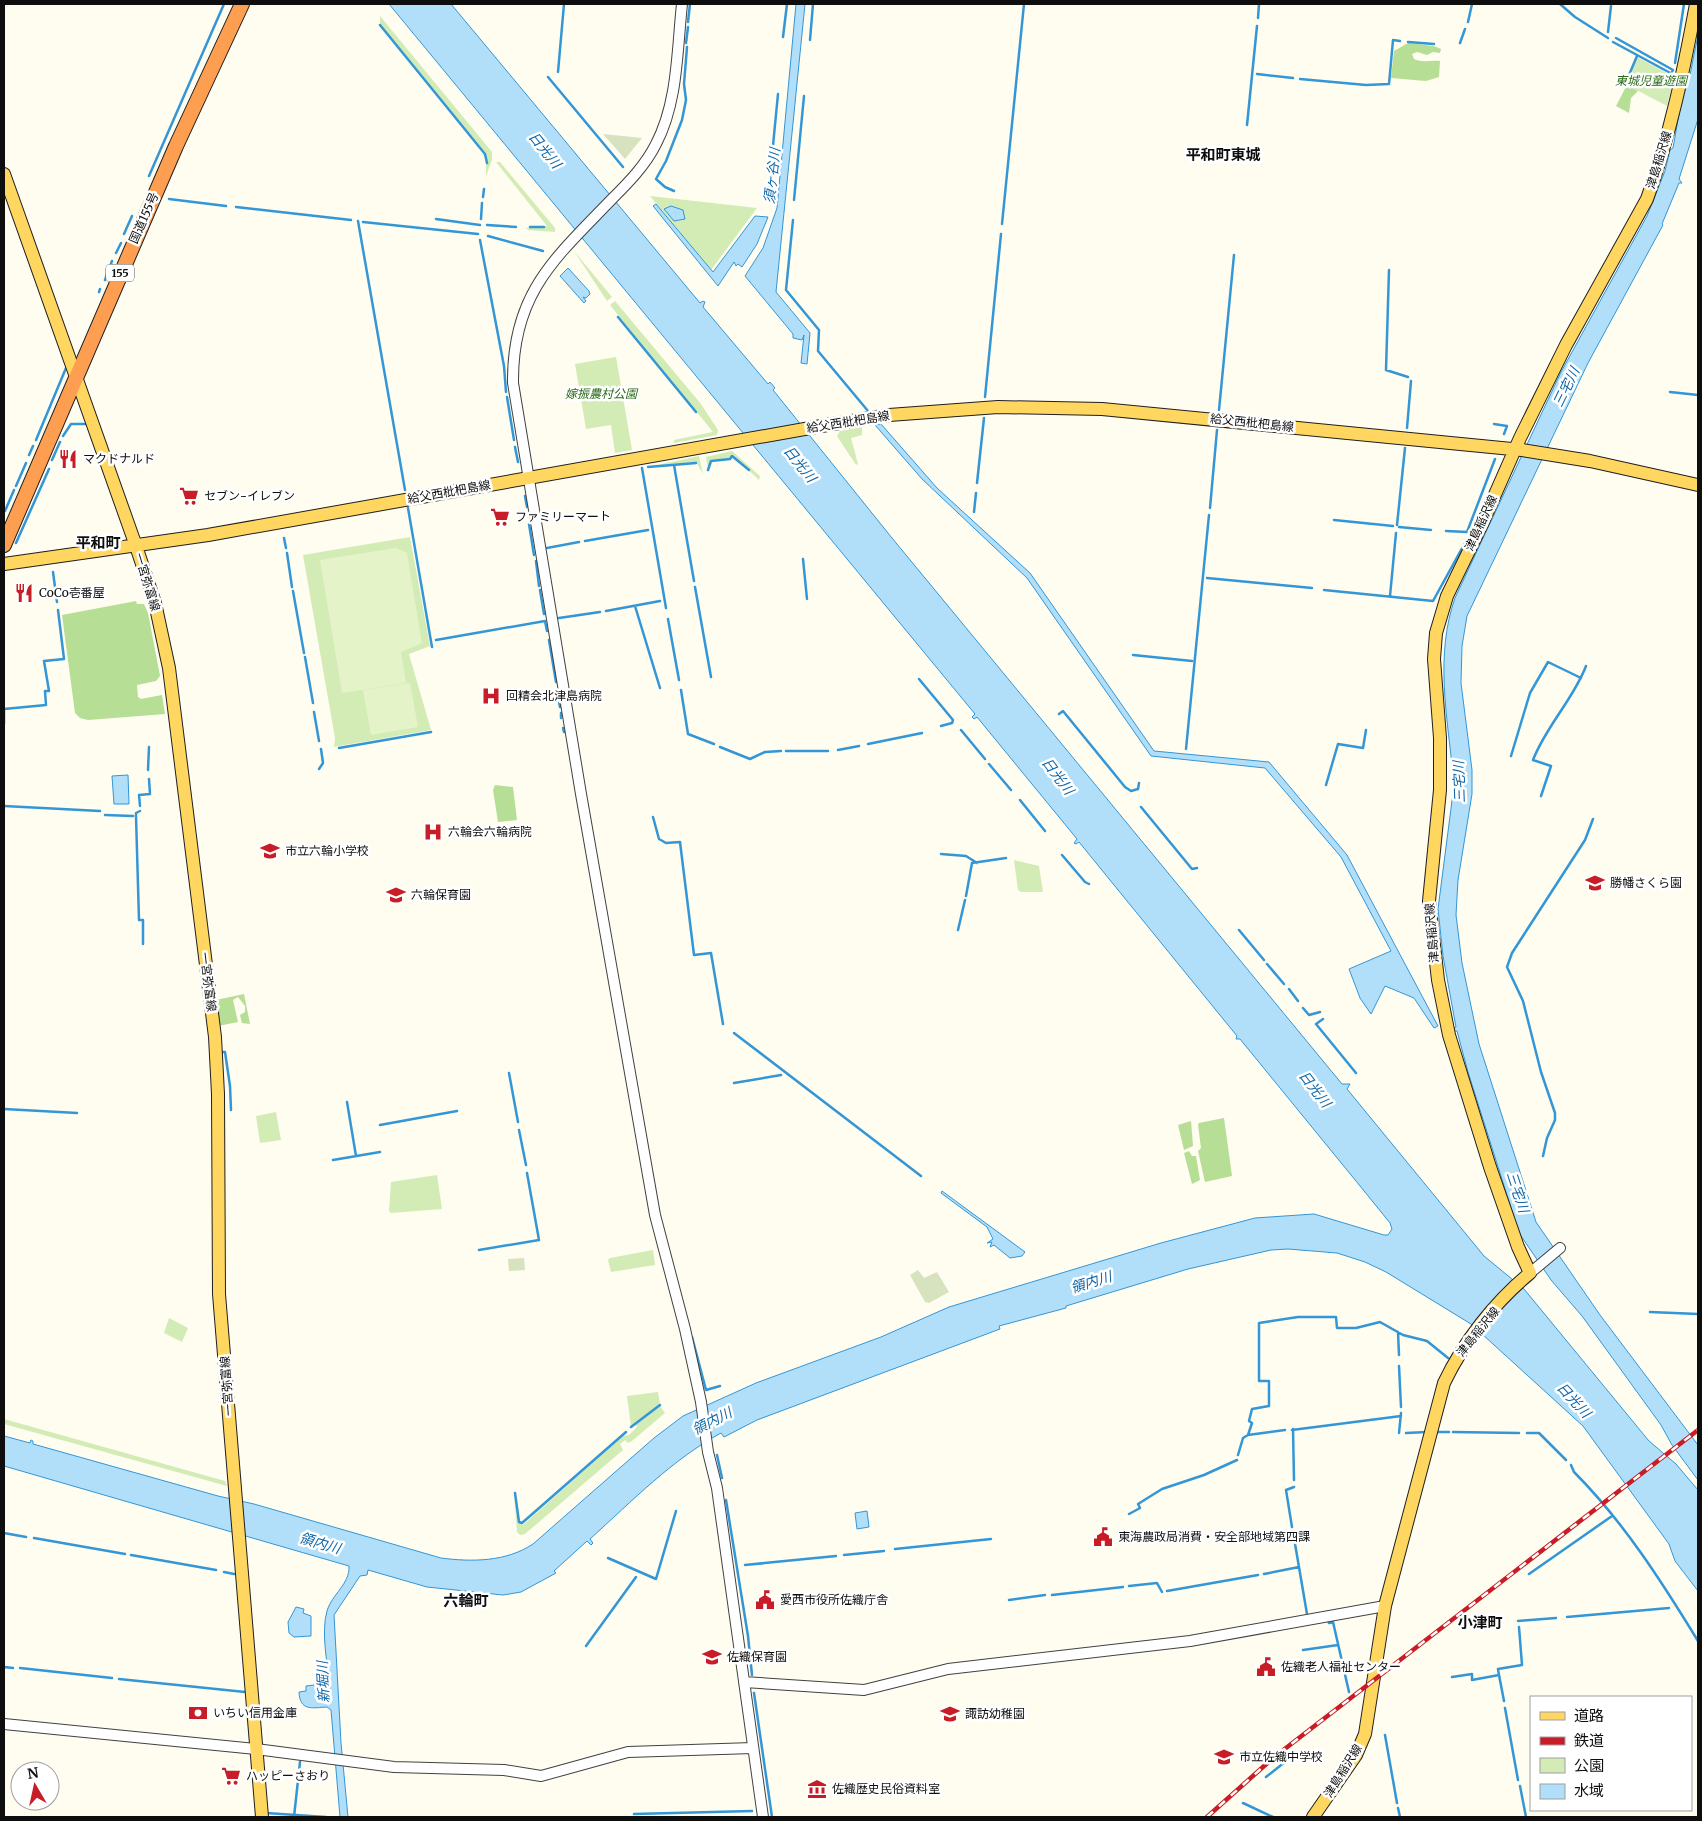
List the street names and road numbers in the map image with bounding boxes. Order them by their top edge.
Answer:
street label: 津島稲沢線 [1643,129,1674,191]
street label: 国道155号 [126,190,161,246]
road number: 155 [106,264,134,282]
street label: 給父西枇杷島線 [805,408,891,435]
street label: 給父西枇杷島線 [1209,411,1295,434]
street label: 給父西枇杷島線 [406,477,492,506]
street label: 津島稲沢線 [1461,492,1500,553]
street label: 一宮弥富線 [132,551,163,613]
street label: 津島稲沢線 [1421,902,1442,964]
street label: 一宮弥富線 [197,951,220,1013]
street label: 津島稲沢線 [1453,1304,1502,1360]
street label: 一宮弥富線 [217,1356,236,1416]
street label: 津島稲沢線 [1320,1741,1365,1800]

